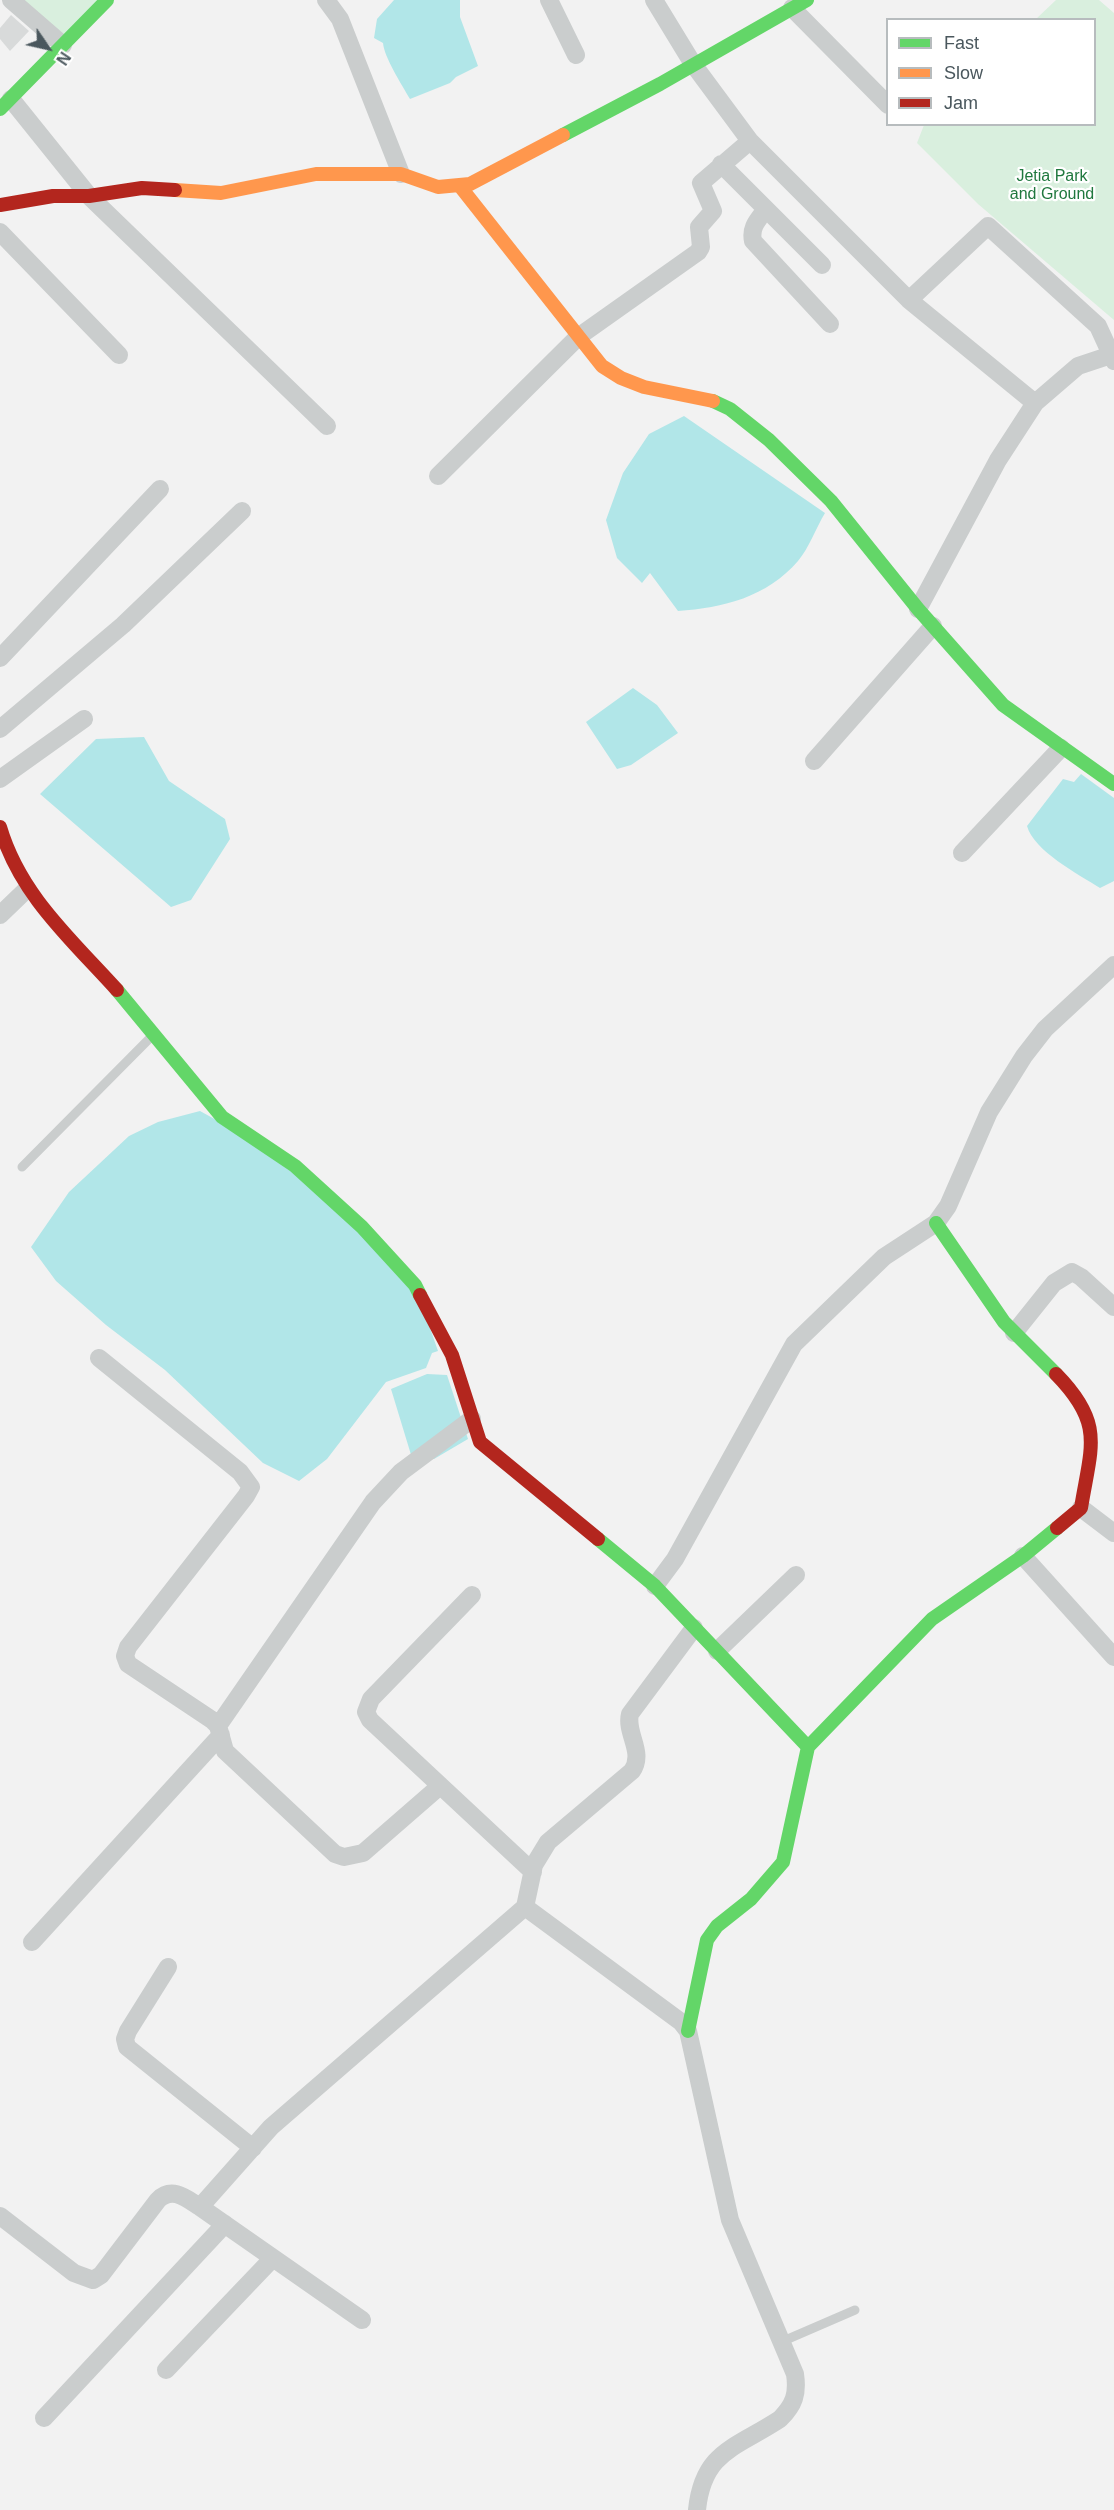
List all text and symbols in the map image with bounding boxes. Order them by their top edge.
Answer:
north arrow [18,18,78,78]
legend [886,18,1096,126]
text: Fast [944,33,979,53]
text: N [53,49,74,68]
text: Slow [944,63,983,83]
text: Jam [944,93,978,113]
park label: Jetia Park and Ground [1010,167,1094,205]

